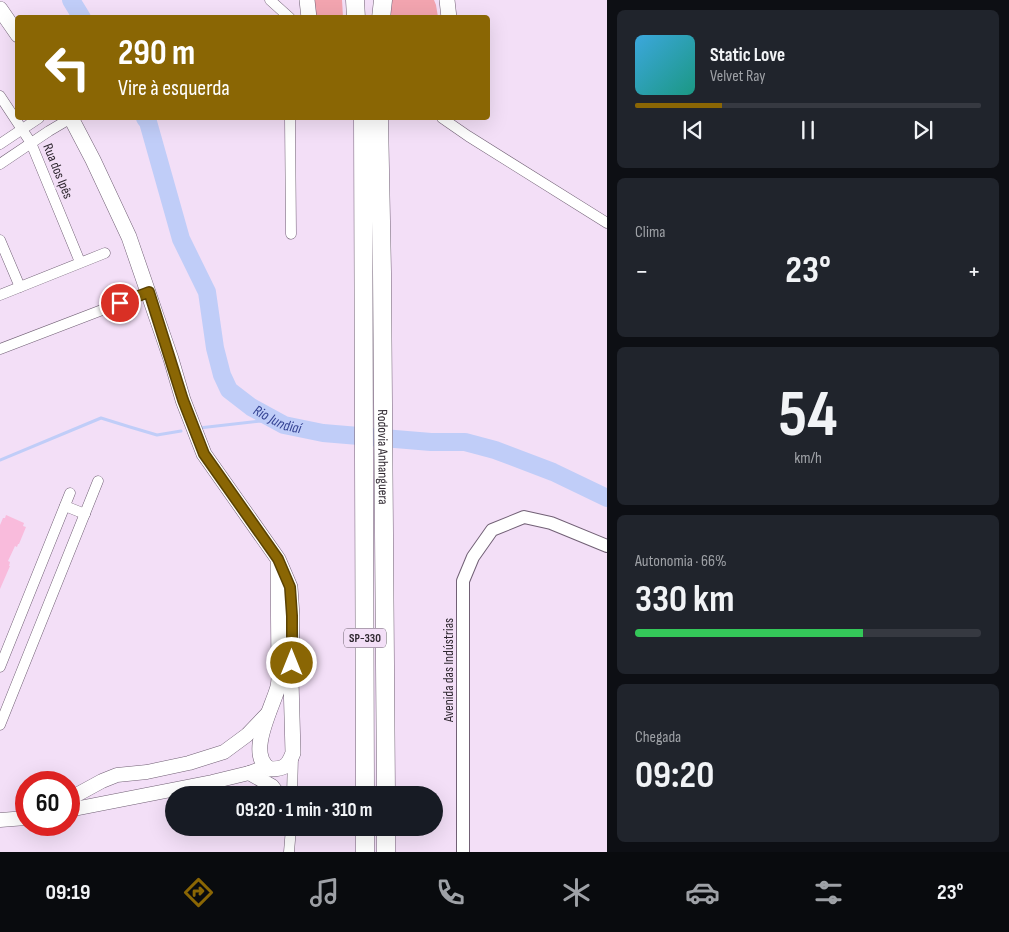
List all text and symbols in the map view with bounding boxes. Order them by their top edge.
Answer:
text: 290 m [118,32,195,75]
icon: left [35,35,100,100]
text: Static Love [710,44,785,67]
text: Velvet Ray [710,67,765,86]
text: Vire à esquerda [118,75,230,102]
icon: previous [679,116,707,144]
icon: pause [794,116,822,144]
icon: next [909,116,937,144]
street label: Rua dos Ipês [39,141,77,201]
text: Clima [635,223,665,242]
text: 23° [785,248,831,293]
text: − [635,255,649,288]
text: + [967,255,981,288]
pin [99,282,141,324]
icon: arrive [106,289,134,317]
text: 54 [779,377,837,455]
water label: Rio Jundiaí [250,401,304,438]
street label: Rodovia Anhanguera [375,409,392,505]
text: km/h [794,449,822,468]
text: Autonomia · 66% [635,552,727,571]
text: 330 km [635,577,734,622]
street label: Avenida das Indústrias [440,618,457,723]
road number: SP-330 [344,628,386,648]
position arrow [265,636,317,688]
text: Chegada [635,728,681,747]
text: 09:20 [635,753,714,798]
speed limit sign: 60 [15,771,80,836]
text: 09:20 · 1 min · 310 m [236,799,372,822]
icon: directions [181,875,216,910]
icon: music [307,875,342,910]
icon: phone [433,875,468,910]
icon: climate [559,875,594,910]
icon: car [685,875,720,910]
icon: filters [811,875,846,910]
text: 09:19 [45,879,90,906]
text: 23° [937,879,963,906]

